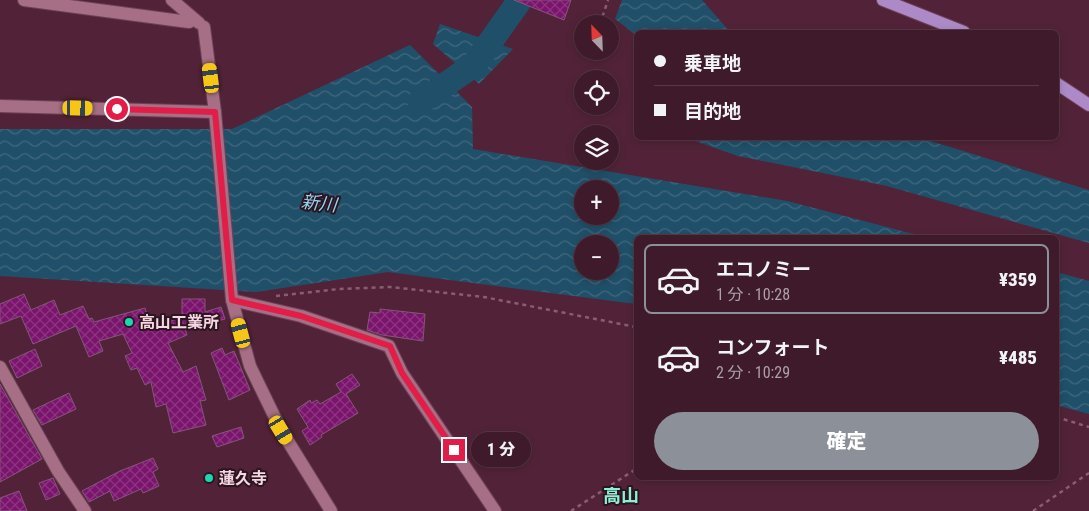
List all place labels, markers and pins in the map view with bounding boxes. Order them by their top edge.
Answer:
place label: 高山工業所 [139,313,219,332]
marker: 高山工業所 [123,316,135,328]
place label: 蓮久寺 [219,469,267,488]
marker: 蓮久寺 [203,472,215,484]

